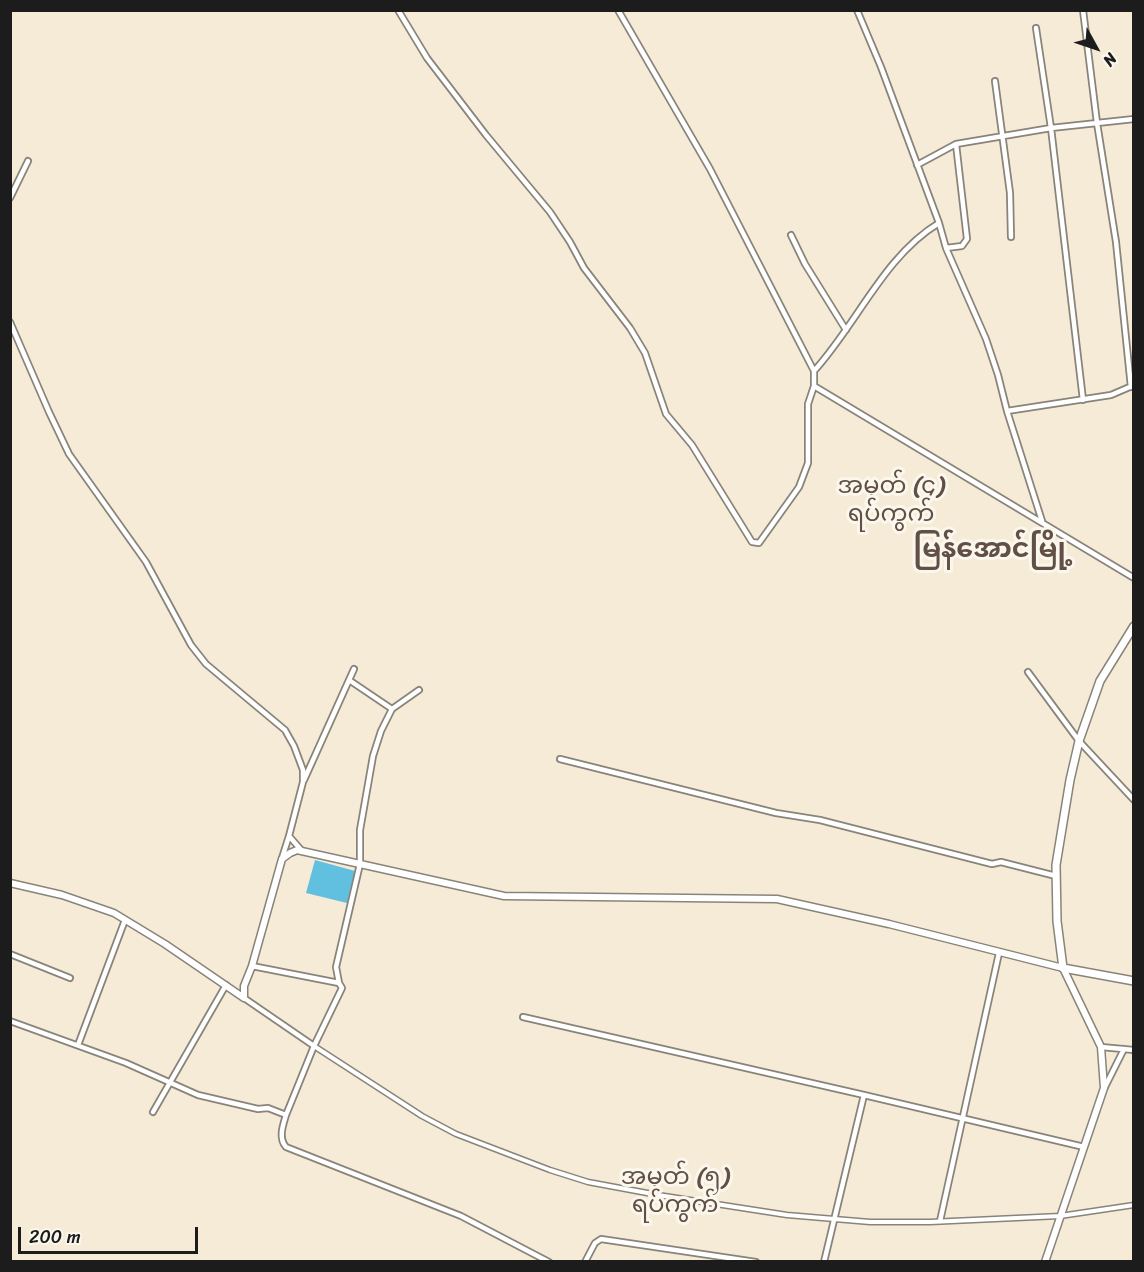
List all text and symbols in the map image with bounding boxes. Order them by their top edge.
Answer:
north arrow [1066,18,1126,78]
text: N [1095,46,1125,73]
district label: အမှတ် (၄) ရပ်ကွက် [838,473,944,529]
district label: မြန်အောင်မြို့ [913,534,1073,566]
district label: အမှတ် (၅) ရပ်ကွက် [621,1164,729,1220]
scale bar [21,1215,201,1253]
text: 200 m [29,1221,81,1253]

